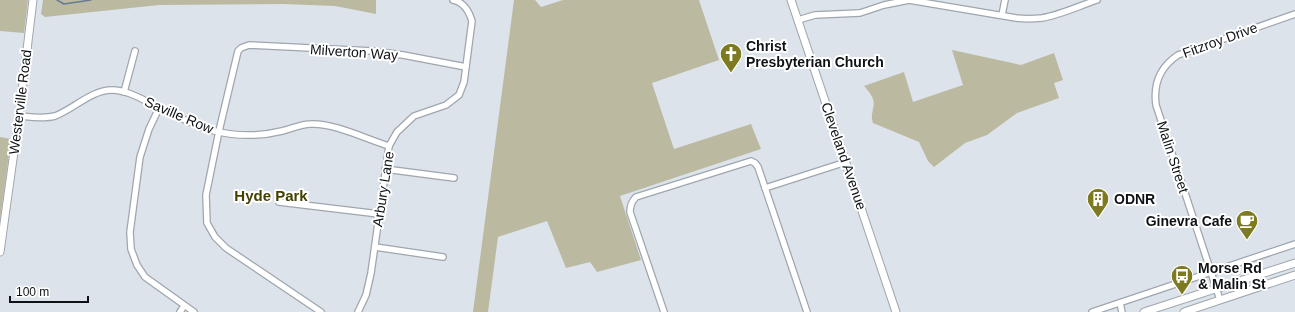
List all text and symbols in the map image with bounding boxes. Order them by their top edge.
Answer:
street label: Fitzroy Drive [1180,19,1260,61]
place label: Christ Presbyterian Church [746,38,884,70]
street label: Milverton Way [309,41,399,63]
church icon: Christ Presbyterian Church [718,41,744,74]
street label: Westerville Road [6,49,34,155]
street label: Saville Row [142,93,217,137]
street label: Cleveland Avenue [818,100,870,212]
street label: Malin Street [1154,119,1192,195]
street label: Arbury Lane [369,150,397,228]
building icon: ODNR [1085,186,1111,219]
district label: Hyde Park [234,187,308,204]
place label: ODNR [1114,191,1155,207]
cafe icon: Ginevra Cafe [1234,208,1260,241]
place label: Ginevra Cafe [1146,213,1232,229]
place label: Morse Rd & Malin St [1198,260,1266,292]
bus stop icon: Morse Rd & Malin St [1169,263,1195,296]
scale bar [10,278,88,304]
text: 100 m [16,285,49,299]

